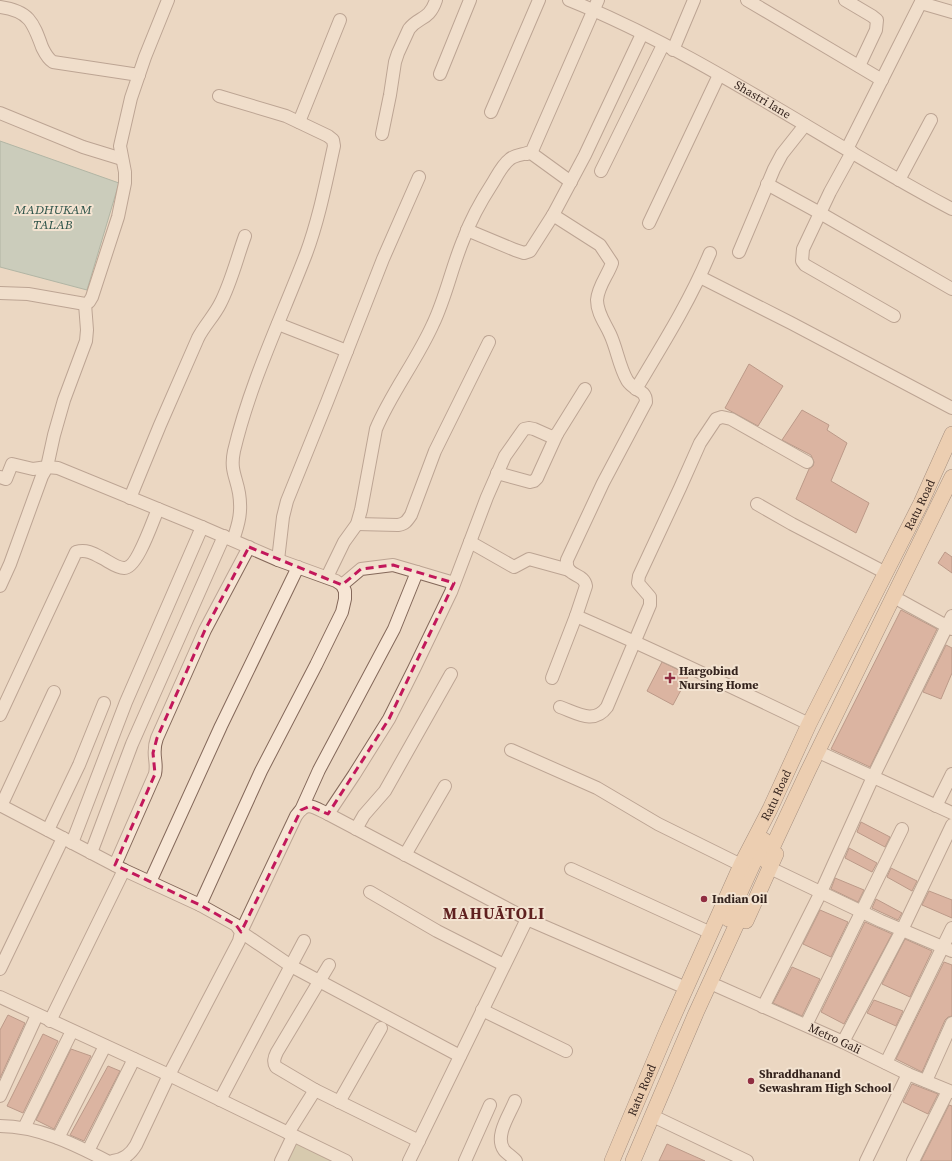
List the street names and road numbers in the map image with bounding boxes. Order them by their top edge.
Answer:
street label: Shastri lane [732,77,794,123]
street label: Ratu Road [900,477,939,533]
street label: Ratu Road [757,767,795,824]
street label: Metro Gali [806,1020,864,1058]
street label: Ratu Road [624,1062,660,1118]

